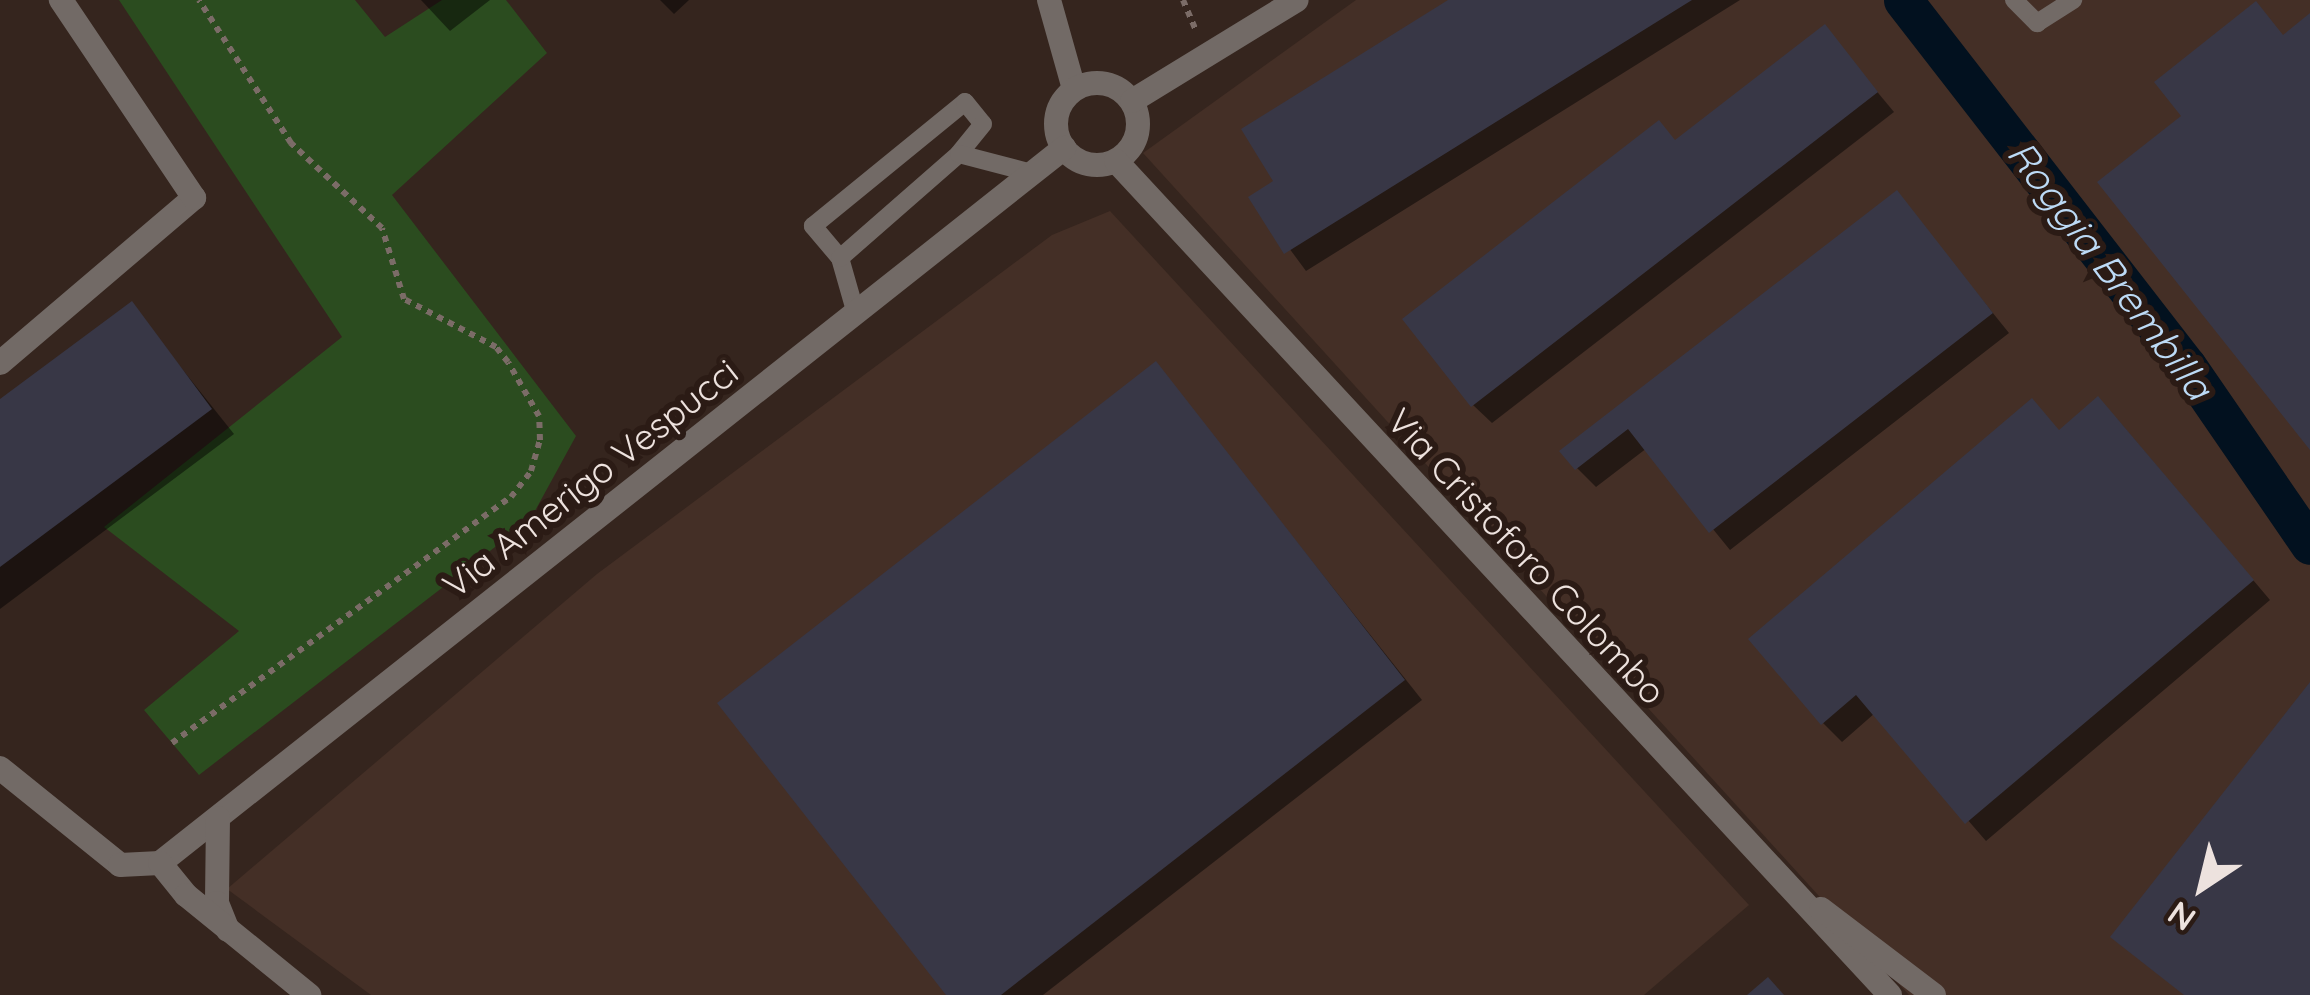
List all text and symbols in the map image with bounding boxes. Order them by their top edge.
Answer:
water label: Roggia Brembilla [1998,132,2222,408]
street label: Via Amerigo Vespucci [434,349,746,607]
street label: Via Cristoforo Colombo [1379,399,1675,713]
north arrow [2142,827,2262,947]
text: N [2159,893,2203,941]

